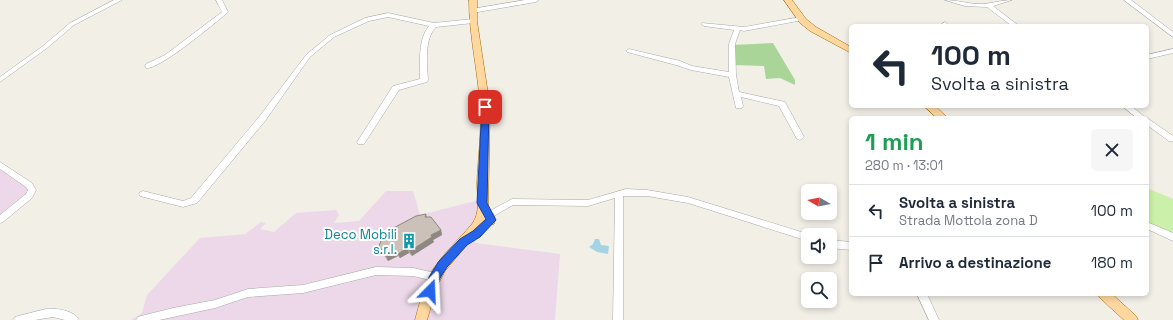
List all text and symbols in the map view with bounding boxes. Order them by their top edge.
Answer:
text: 100 m [931,37,1011,73]
icon: left [865,40,917,92]
text: Svolta a sinistra [931,72,1069,95]
pin [468,90,502,124]
icon: arrive [474,96,496,118]
text: 1 min [865,126,924,157]
button: close [1091,129,1133,171]
text: 280 m · 13:01 [865,157,943,174]
north arrow [801,184,837,220]
map controls [801,184,837,308]
text: Svolta a sinistra [899,193,1015,212]
icon: left [865,200,887,222]
text: 100 m [1091,201,1133,220]
text: Strada Mottola zona D [899,212,1038,229]
place label: Deco Mobili s.r.l. [324,226,397,258]
button: sound [801,228,837,264]
building icon: Deco Mobili s.r.l. [400,232,418,250]
icon: arrive [865,252,887,274]
text: Arrivo a destinazione [899,253,1051,272]
text: 180 m [1091,253,1133,272]
position arrow [409,270,451,312]
button: search [801,272,837,308]

